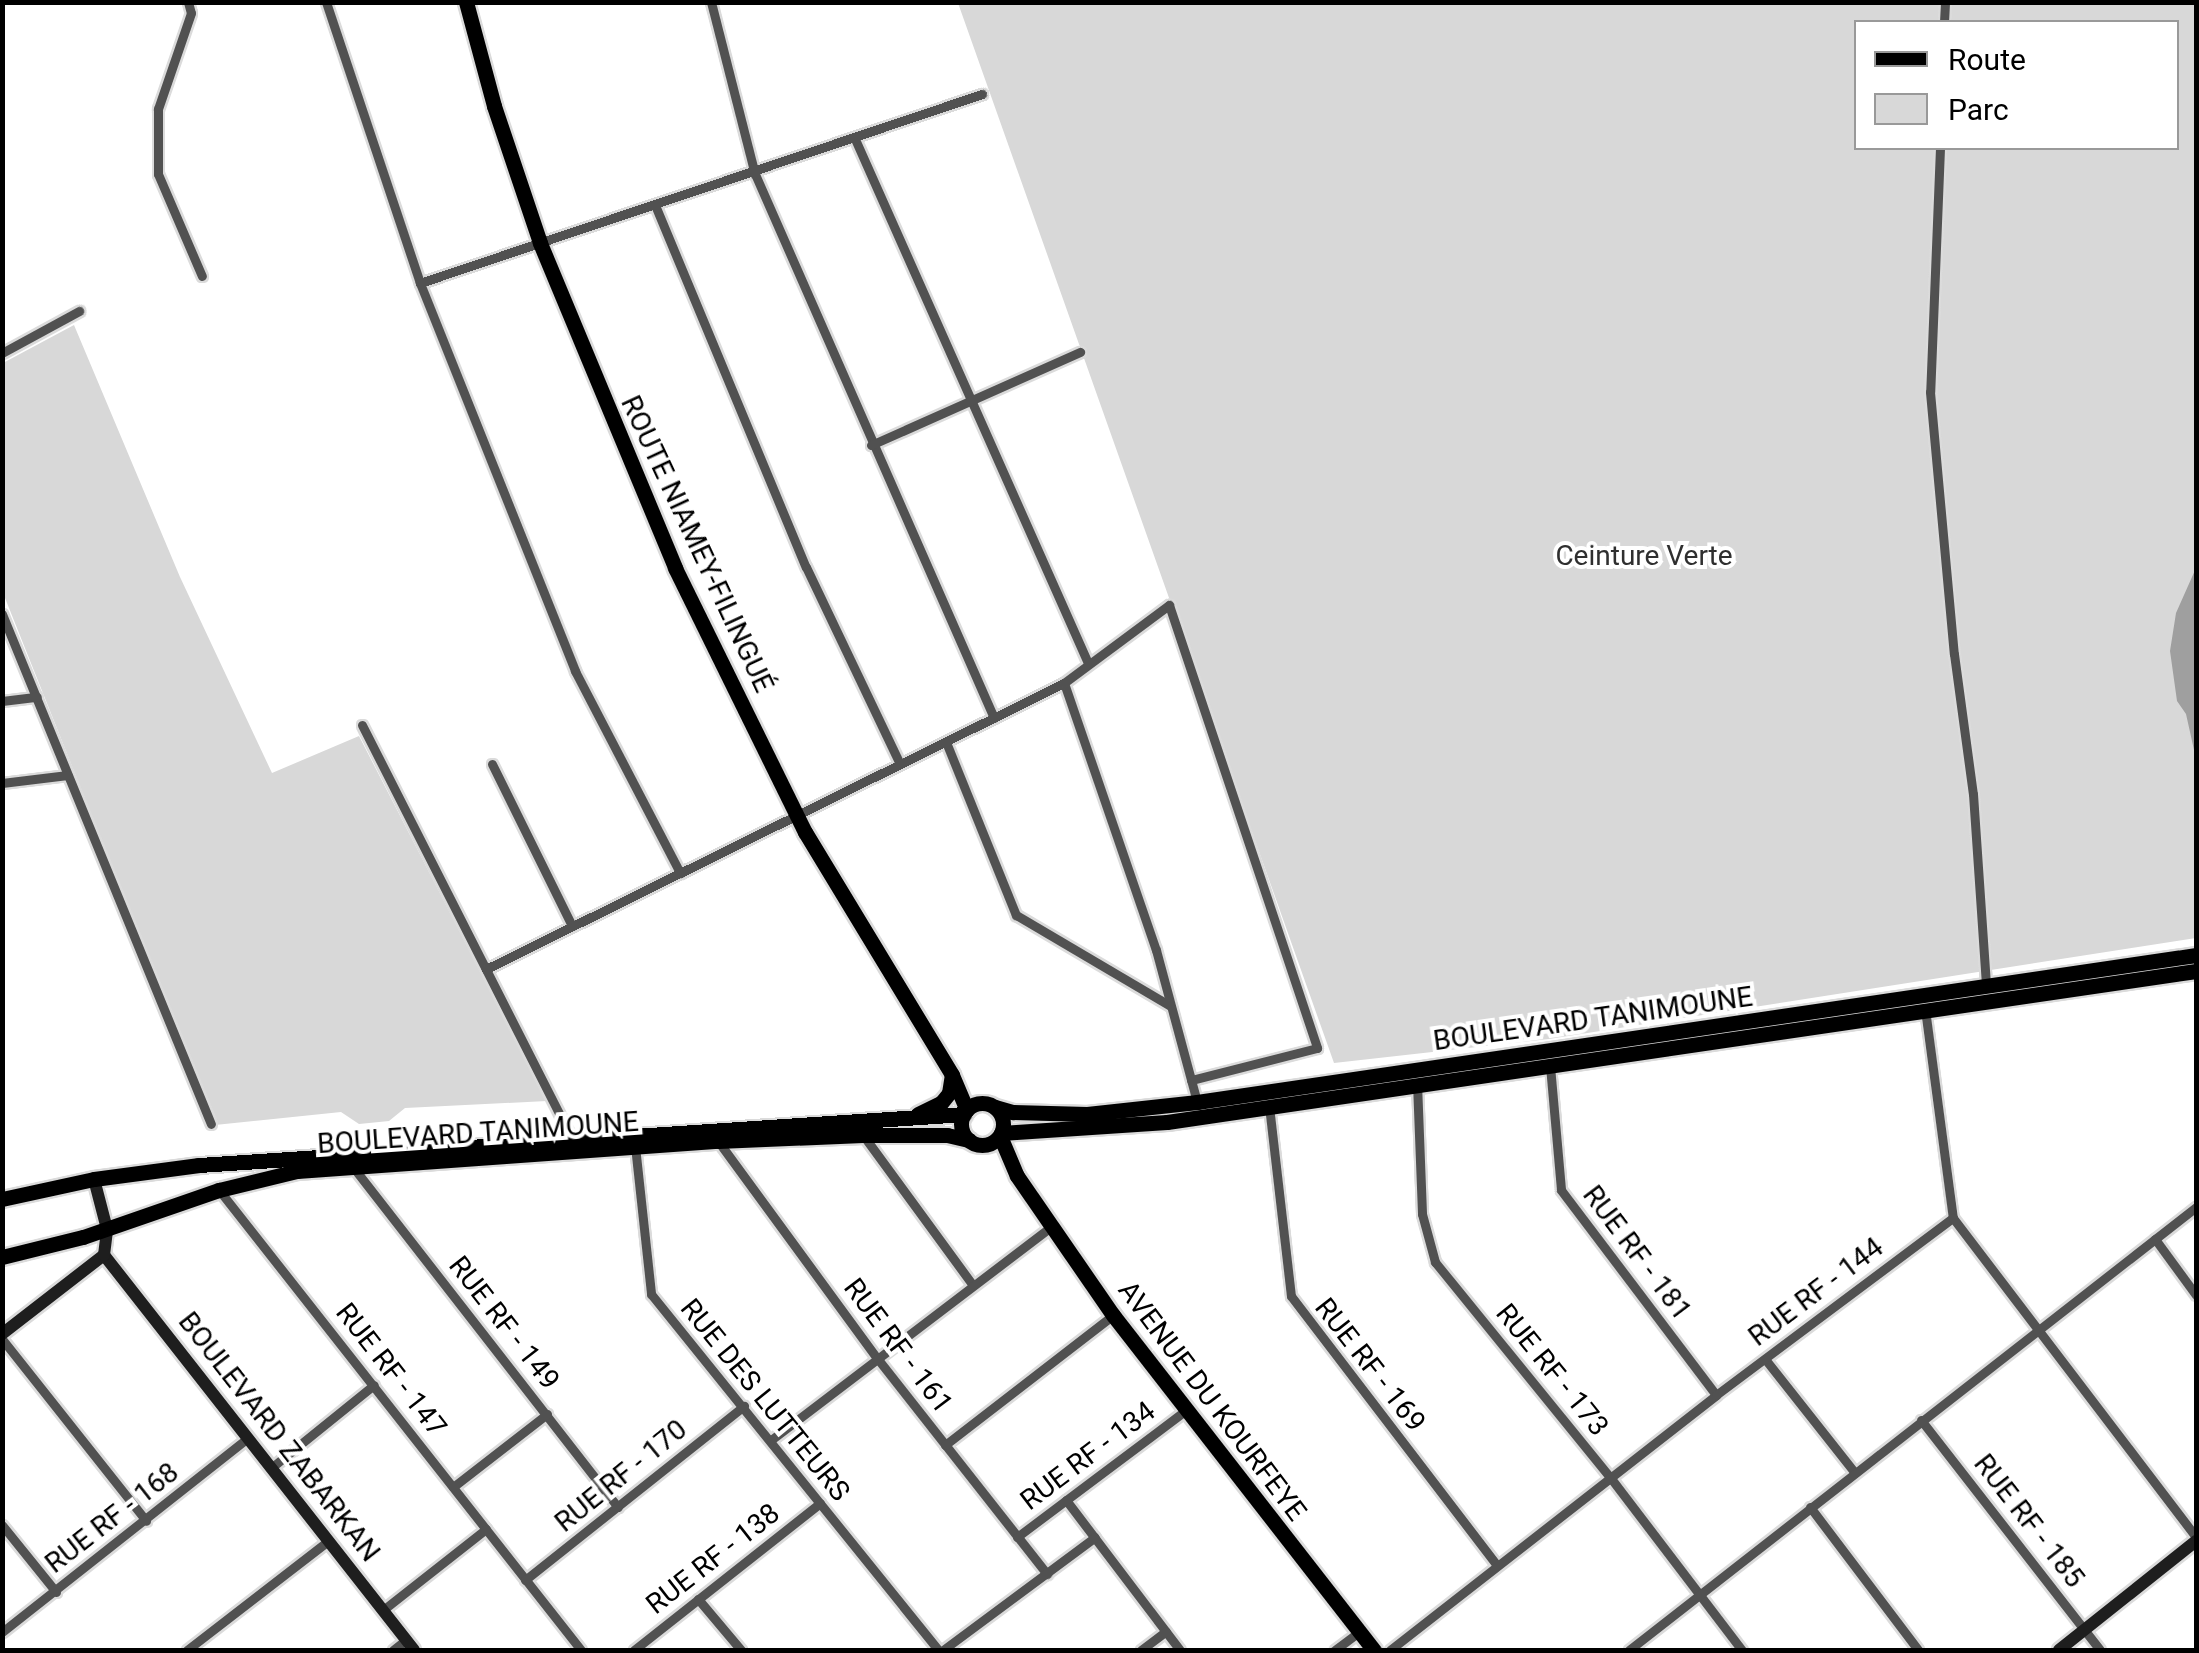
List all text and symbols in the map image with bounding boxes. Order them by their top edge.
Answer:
legend [1854,20,2179,150]
text: Route [1948,42,2026,77]
text: Parc [1948,92,2009,127]
street label: ROUTE NIAMEY-FILINGUÉ [613,390,781,698]
park label: Ceinture Verte [1555,539,1733,573]
street label: BOULEVARD TANIMOUNE [1431,980,1755,1058]
street label: BOULEVARD TANIMOUNE [316,1105,640,1161]
street label: RUE RF - 181 [1575,1179,1699,1327]
street label: RUE RF - 144 [1742,1230,1890,1354]
street label: RUE RF - 149 [442,1250,566,1396]
street label: RUE RF - 161 [836,1272,960,1420]
street label: AVENUE DU KOURFEYE [1111,1275,1313,1527]
street label: RUE DES LUTTEURS [673,1292,857,1508]
street label: RUE RF - 169 [1308,1292,1432,1438]
street label: RUE RF - 147 [329,1297,453,1443]
street label: RUE RF - 173 [1489,1297,1615,1443]
street label: BOULEVARD ZABARKAN [171,1306,387,1568]
street label: RUE RF - 134 [1014,1394,1162,1518]
street label: RUE RF - 170 [548,1413,694,1539]
street label: RUE RF - 185 [1967,1448,2091,1594]
street label: RUE RF - 168 [39,1456,185,1580]
street label: RUE RF - 138 [640,1497,786,1621]

